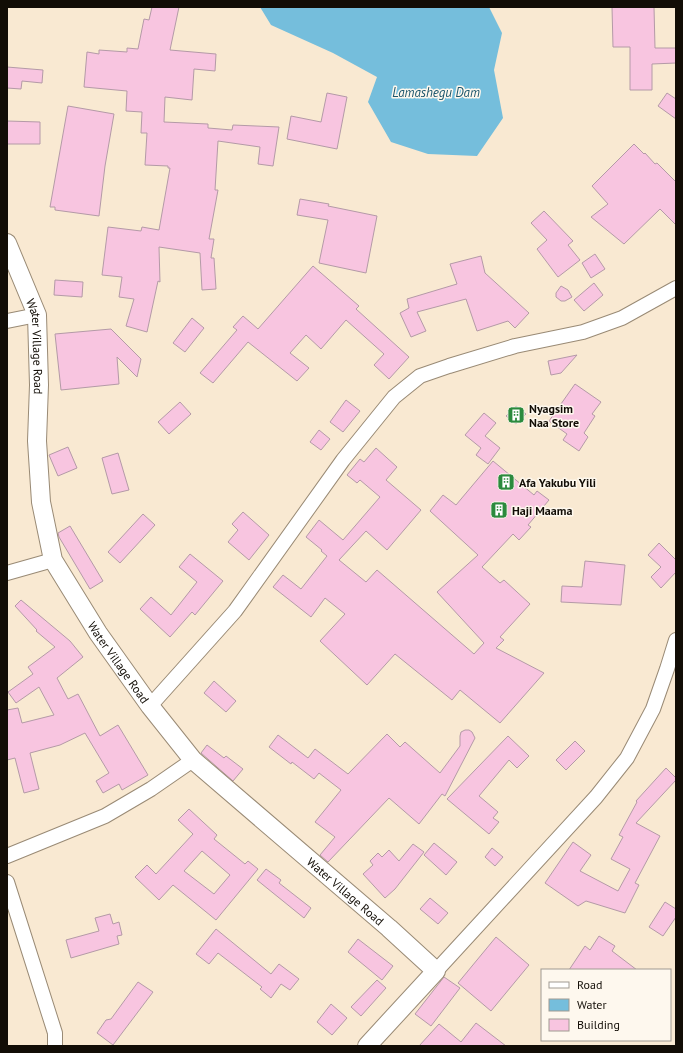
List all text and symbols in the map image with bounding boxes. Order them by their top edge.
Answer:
water label: Lamashegu Dam [392,84,480,101]
street label: Water Village Road [23,296,47,395]
place label: Nyagsim Naa Store [529,401,579,430]
building icon: Nyagsim Naa Store [506,405,526,425]
building icon: Afa Yakubu Yili [496,472,516,492]
place label: Afa Yakubu Yili [519,475,596,490]
building icon: Haji Maama [489,500,509,520]
place label: Haji Maama [512,503,572,518]
street label: Water Village Road [85,618,153,706]
street label: Water Village Road [304,854,387,928]
legend [541,969,671,1041]
text: Road [577,977,602,992]
text: Water [577,997,607,1012]
text: Building [577,1017,620,1032]

